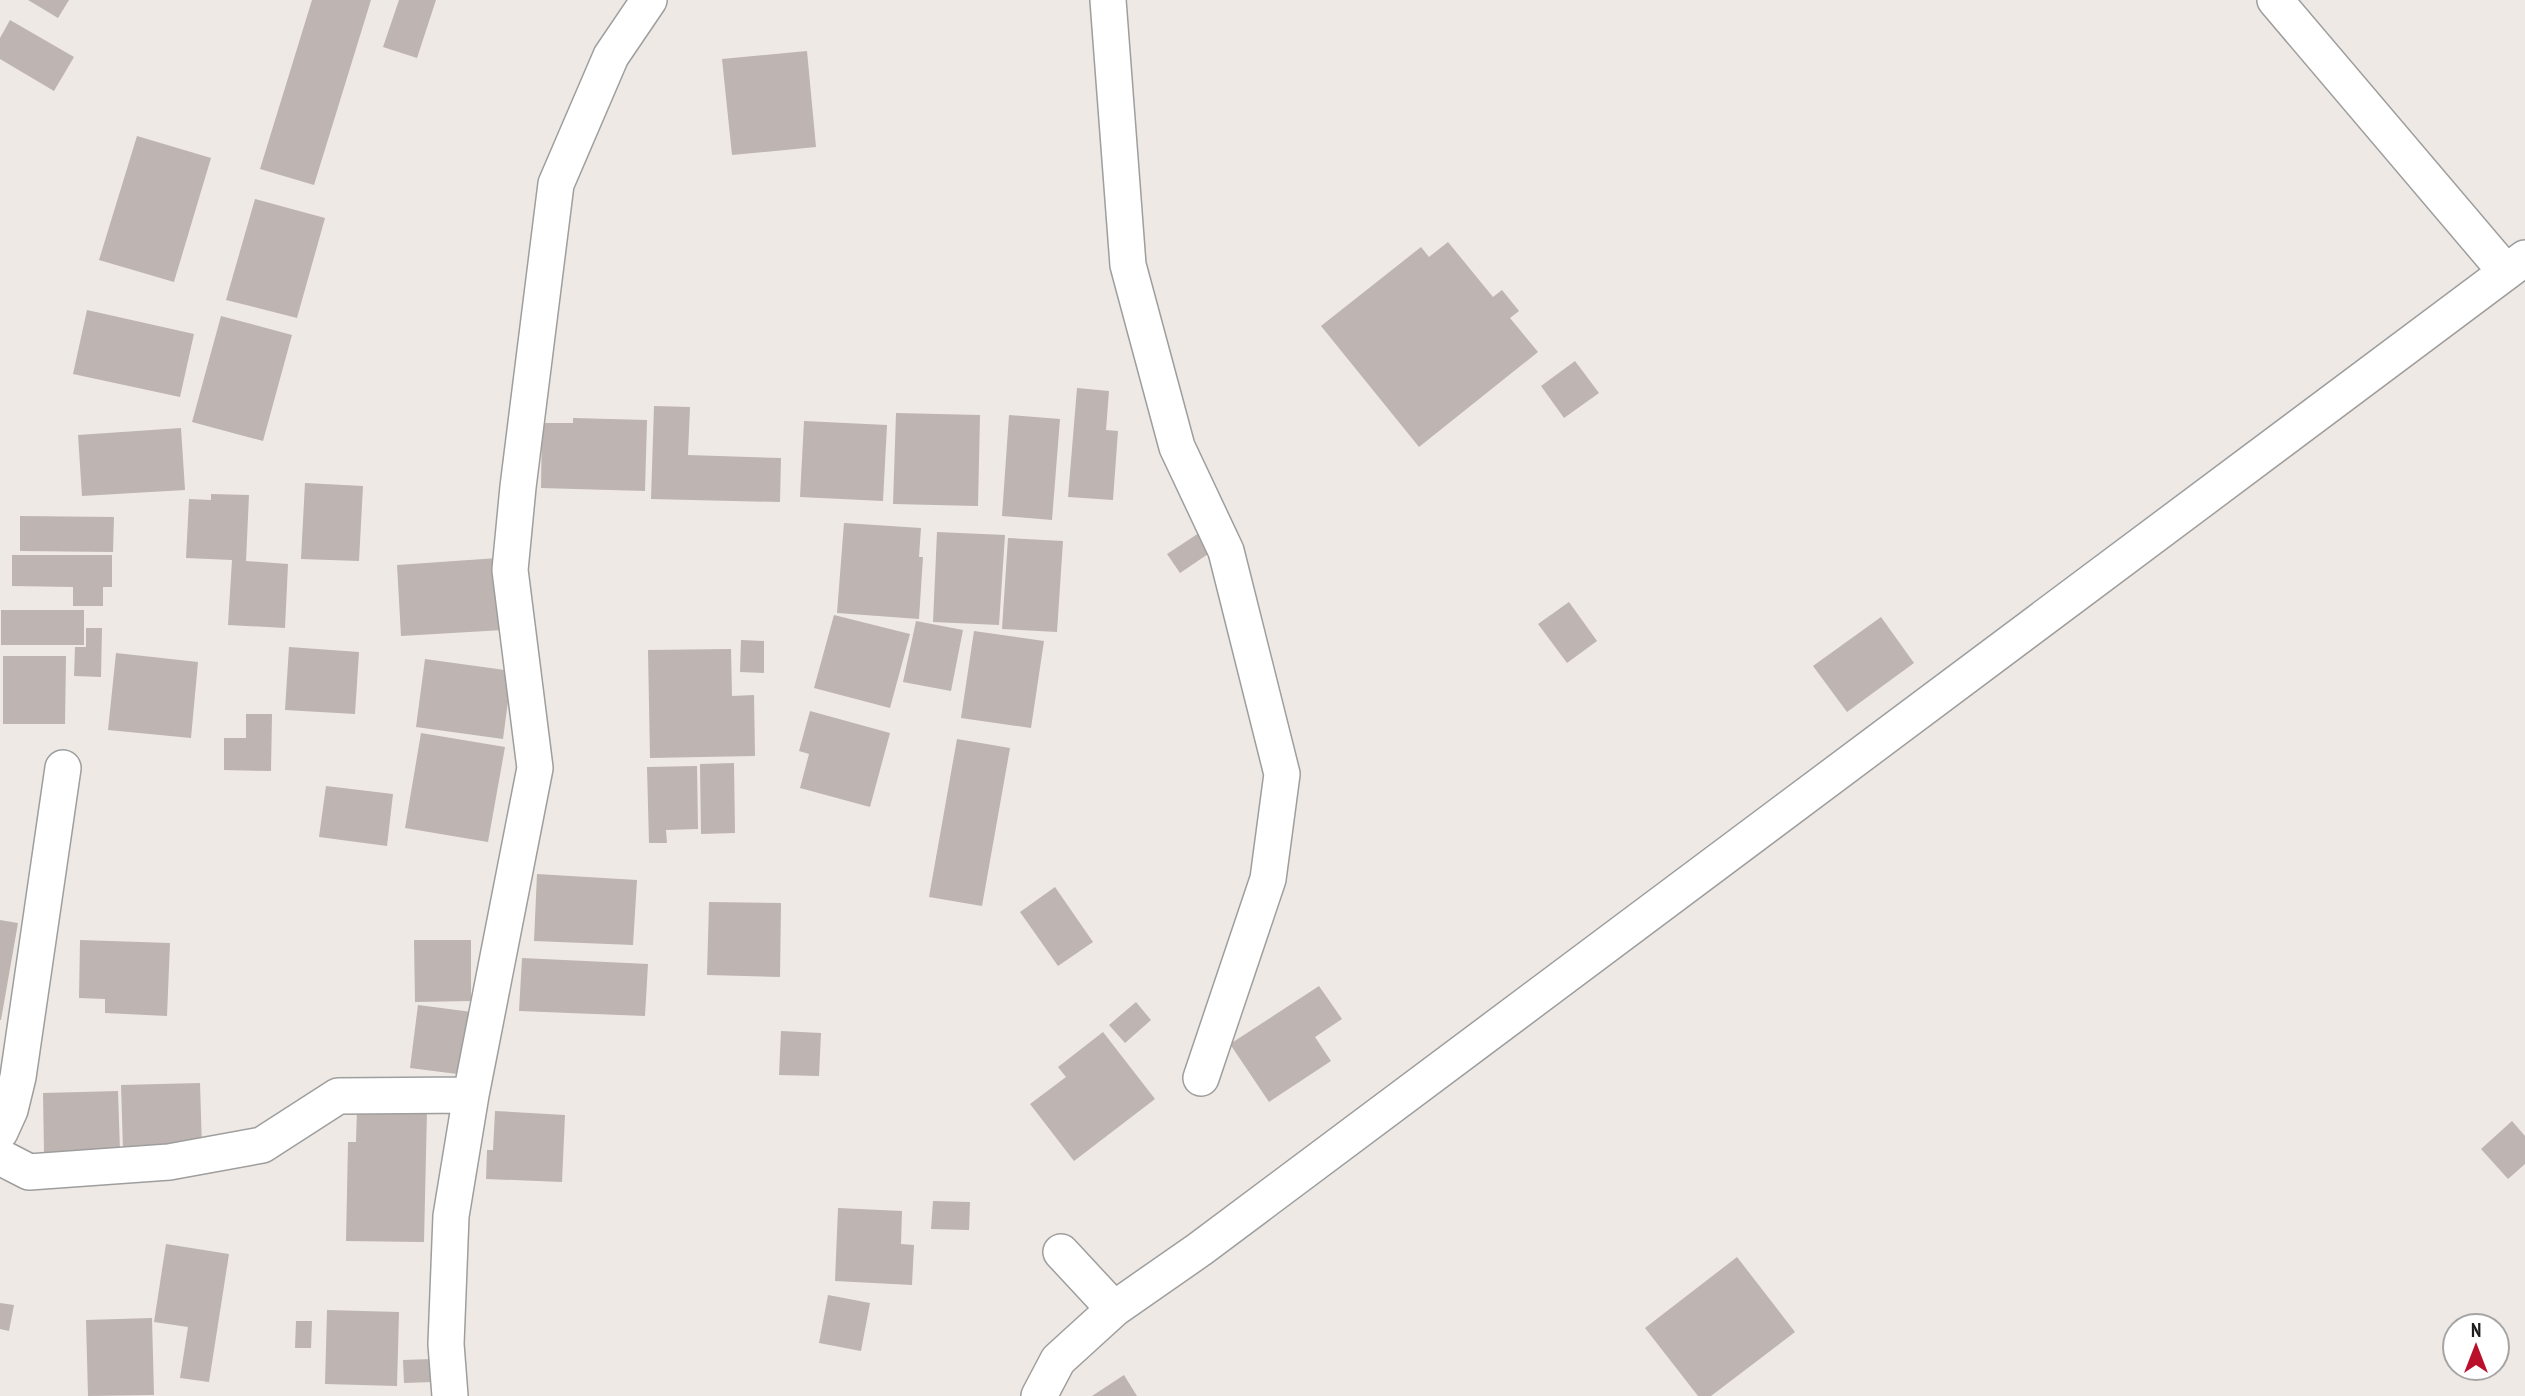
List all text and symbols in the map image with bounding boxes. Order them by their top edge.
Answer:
north arrow [2441,1312,2511,1382]
text: N [2471,1318,2481,1342]

